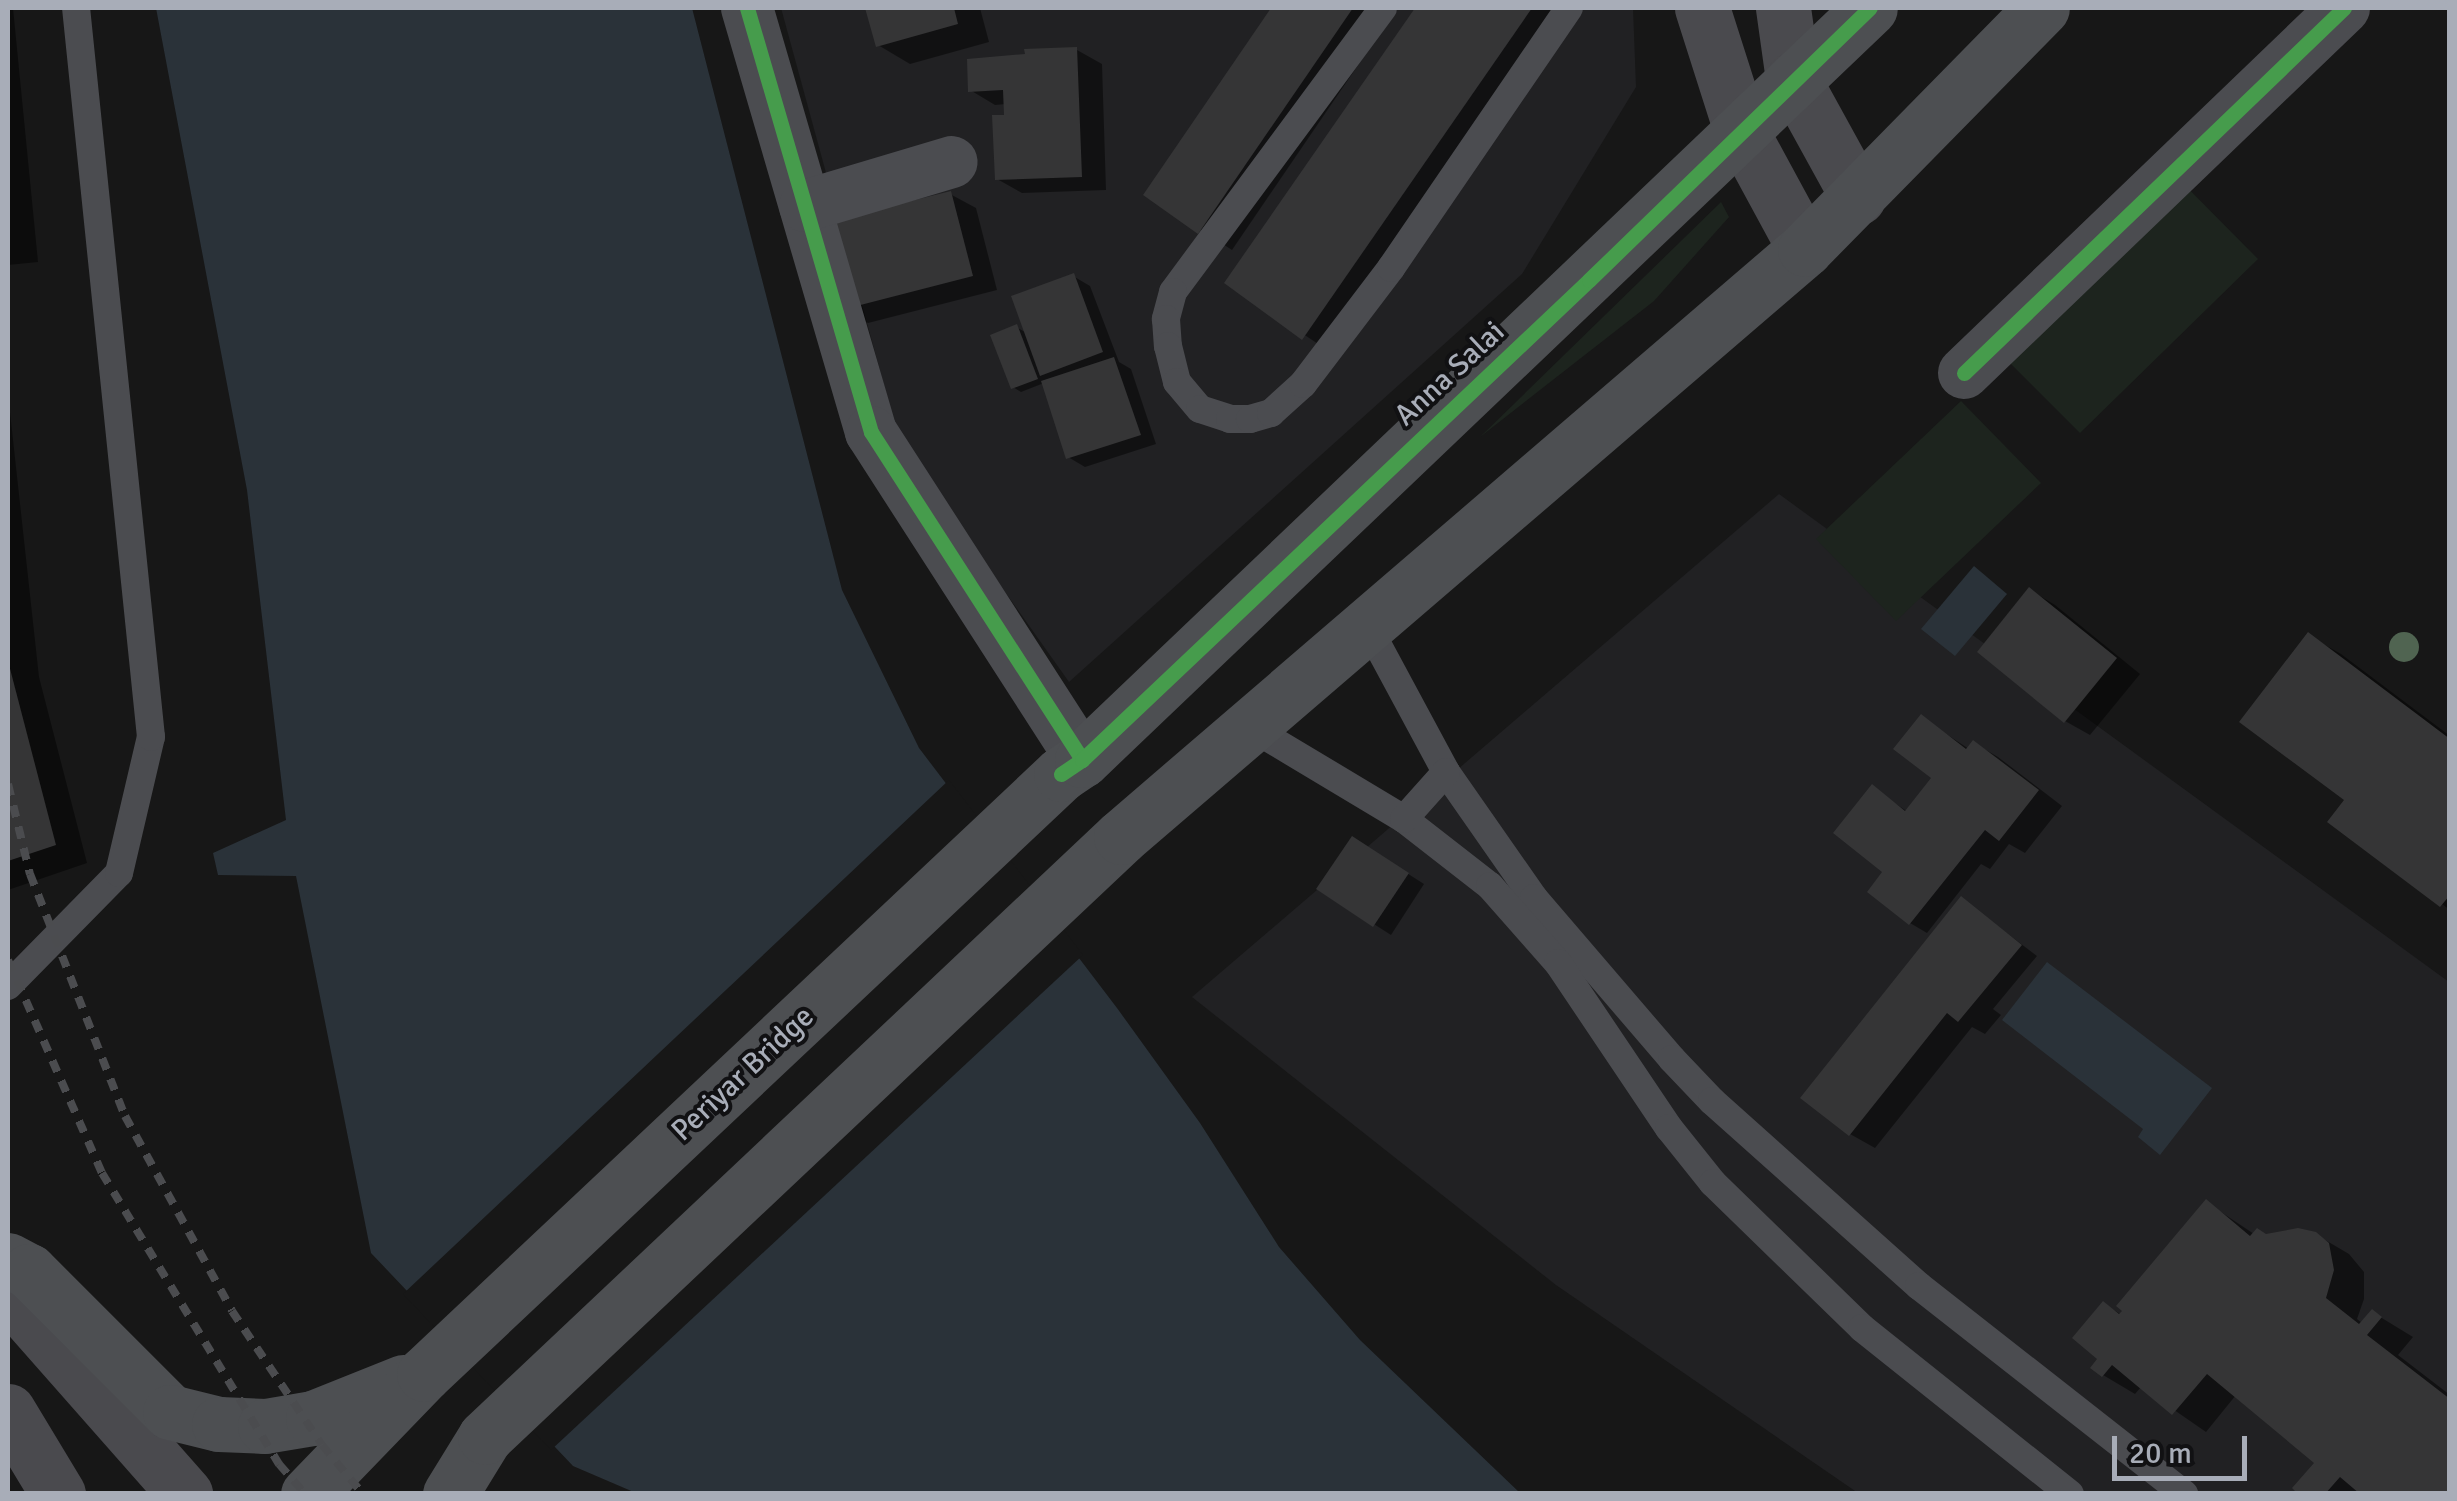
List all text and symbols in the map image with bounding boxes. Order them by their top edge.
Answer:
street label: Anna Salai [1388,314,1512,434]
street label: Periyar Bridge [664,999,822,1149]
scale bar [2117,1416,2252,1478]
text: 20 m [2129,1435,2192,1472]

